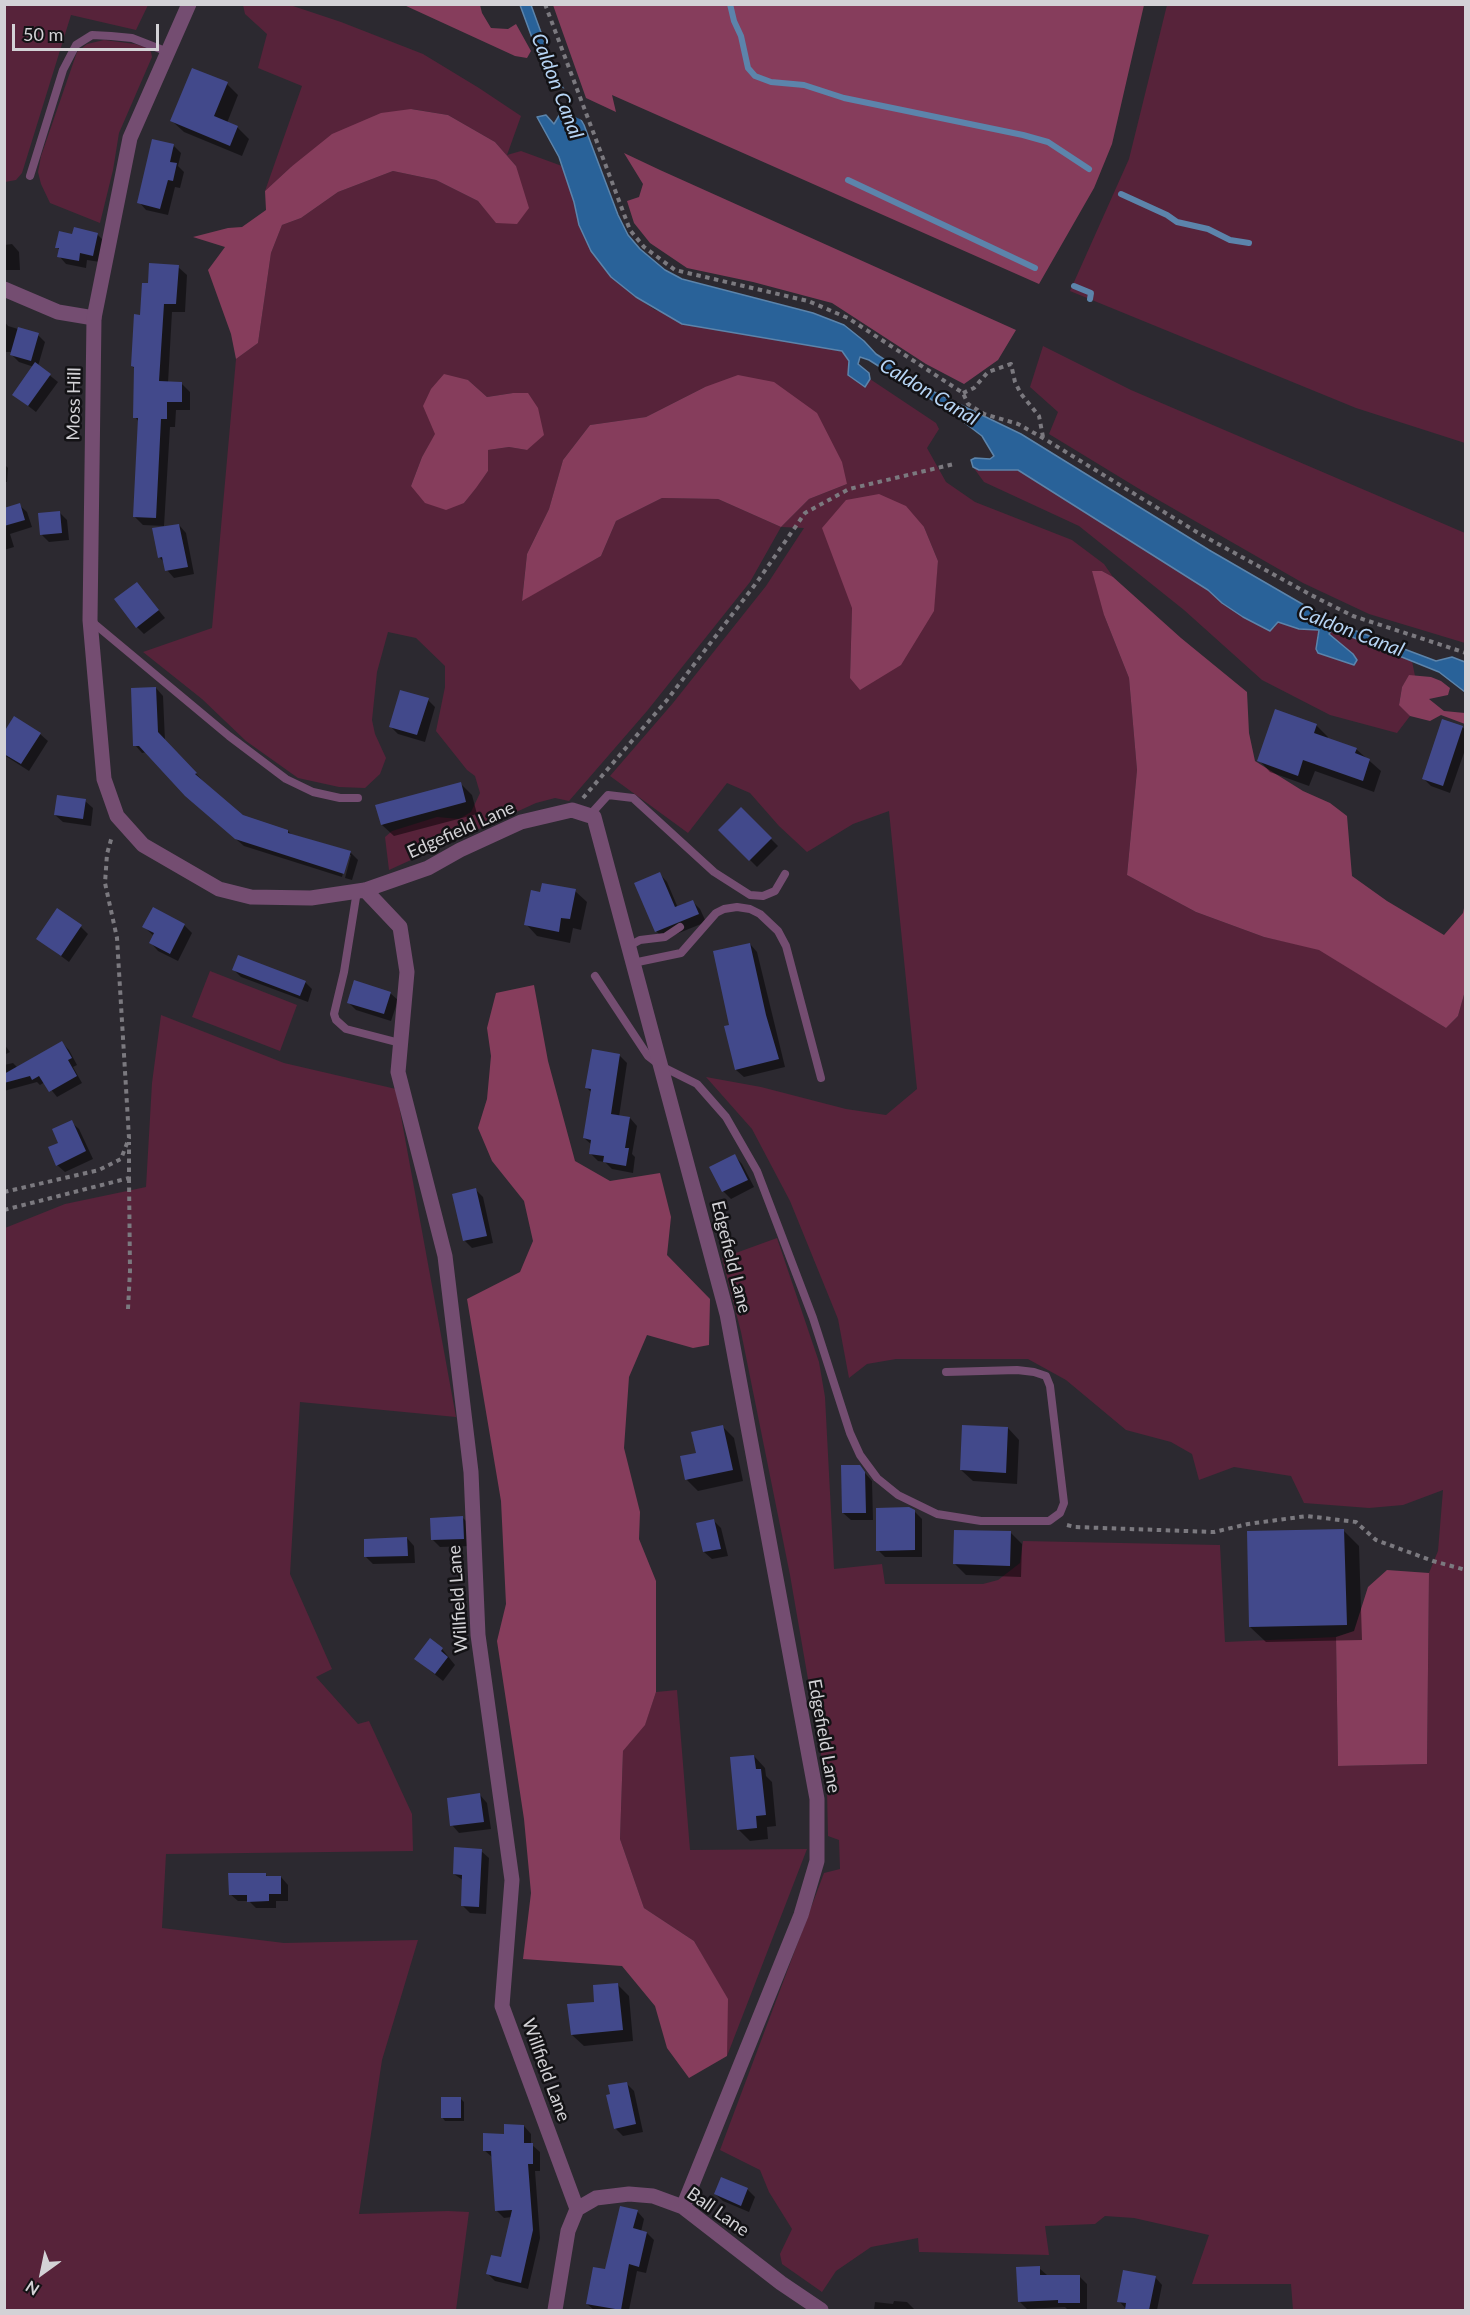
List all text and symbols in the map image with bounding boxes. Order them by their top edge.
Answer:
scale bar [15,12,162,50]
text: 50 m [23,23,63,45]
water label: Caldon Canal [526,30,588,142]
water label: Caldon Canal [875,353,983,431]
street label: Moss Hill [63,367,85,441]
water label: Caldon Canal [1295,600,1407,662]
street label: Edgefield Lane [404,797,518,863]
street label: Edgefield Lane [707,1198,755,1316]
street label: Willfield Lane [443,1544,473,1654]
street label: Edgefield Lane [803,1677,845,1795]
street label: Willfield Lane [517,2016,575,2124]
street label: Ball Lane [683,2183,753,2241]
north arrow [12,2243,72,2303]
text: N [22,2277,42,2300]

